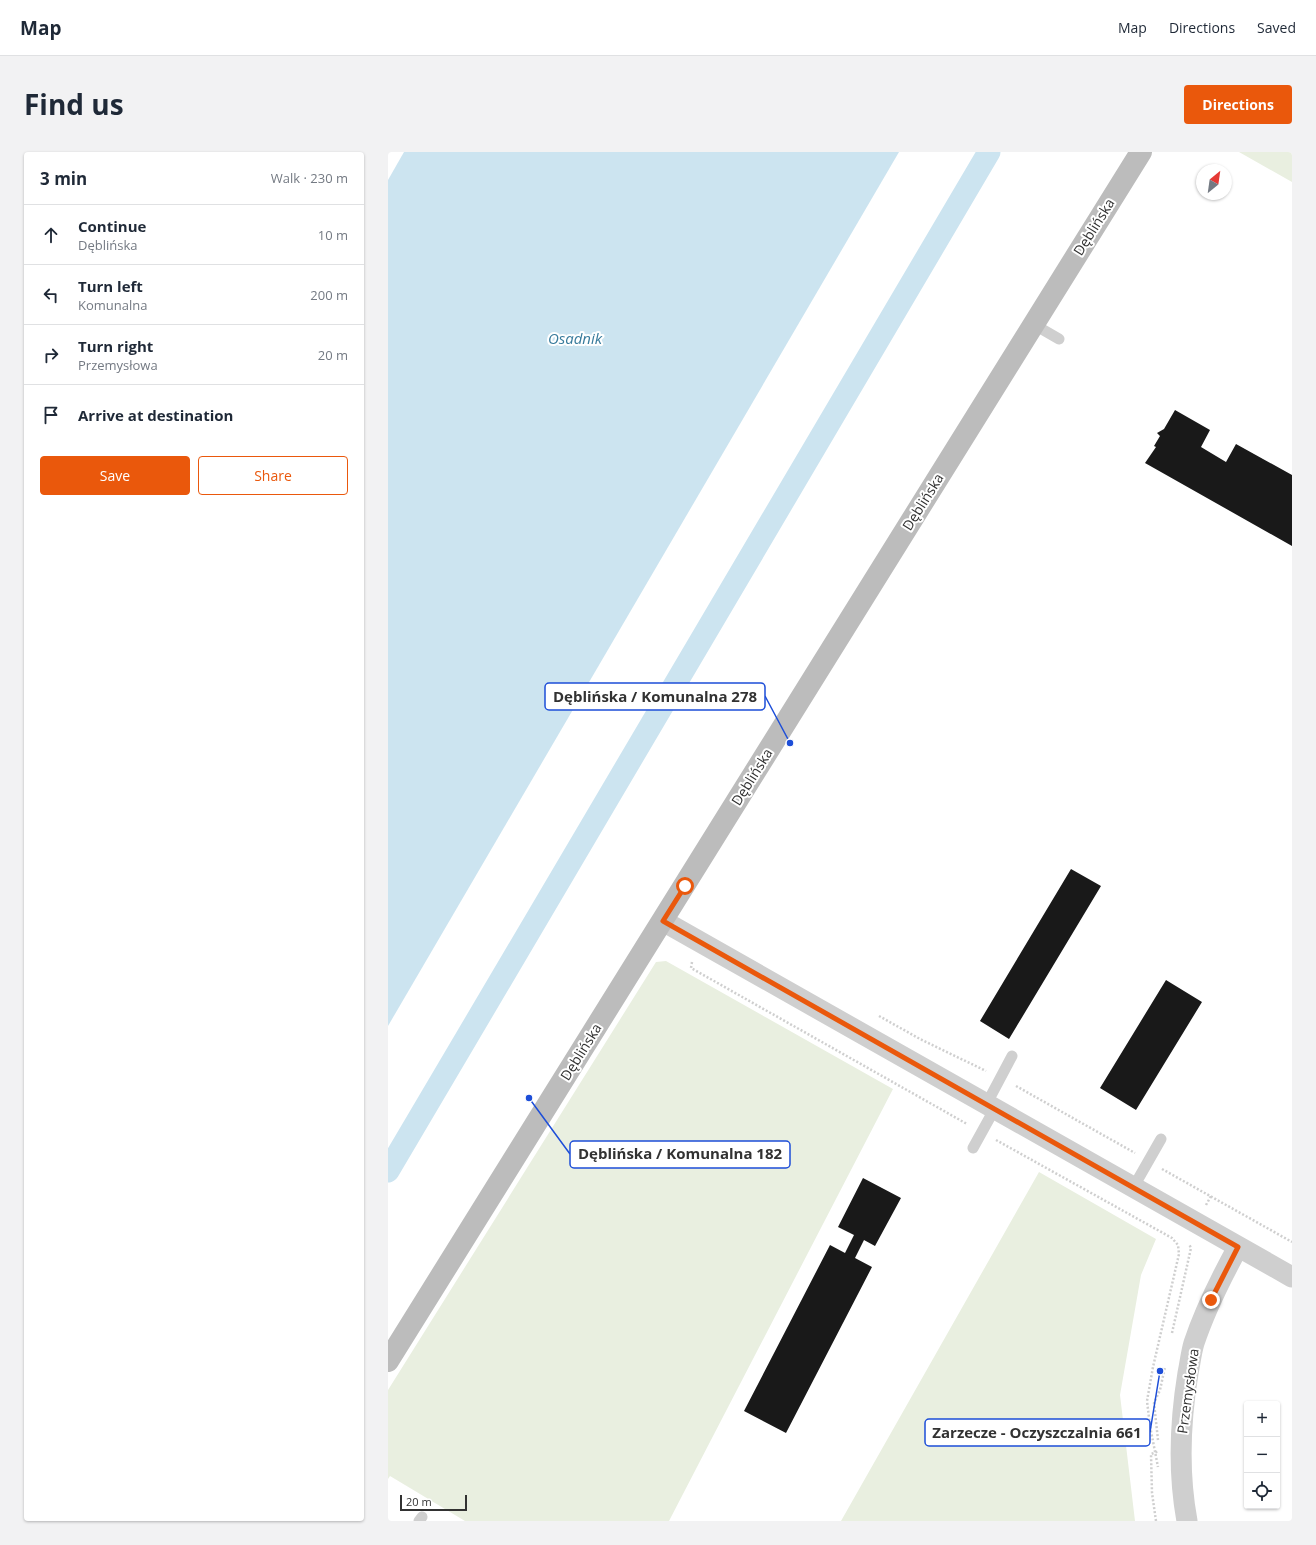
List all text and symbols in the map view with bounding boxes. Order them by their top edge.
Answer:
text: Map [20,15,61,41]
text: Map [1118,18,1147,37]
text: Directions [1169,18,1235,37]
text: Saved [1257,18,1296,37]
text: Find us [24,85,124,123]
button: Directions [1184,85,1292,124]
north arrow [1196,164,1232,200]
text: 3 min [40,167,87,190]
text: Walk · 230 m [271,169,348,187]
street label: Dęblińska [1069,195,1119,259]
text: Continue [78,216,146,236]
icon: ahead [40,224,62,246]
text: 10 m [318,226,348,244]
text: Dęblińska [78,236,137,254]
text: Turn left [78,276,143,296]
icon: left [40,284,62,306]
text: 200 m [310,286,348,304]
text: Komunalna [78,296,147,314]
water label: Osadnik [548,328,603,348]
text: Turn right [78,336,153,356]
icon: right [40,344,62,366]
text: 20 m [318,346,348,364]
text: Przemysłowa [78,356,158,374]
icon: arrive [40,404,62,426]
text: Arrive at destination [78,405,233,425]
button: Save [40,456,190,495]
button: Share [198,456,348,495]
street label: Dęblińska [898,470,948,534]
callout: Dęblińska / Komunalna 278 [545,683,765,710]
text: Dęblińska / Komunalna 278 [553,686,758,706]
street label: Dęblińska [727,745,777,809]
route start [676,877,694,895]
street label: Dęblińska [556,1020,606,1084]
callout: Dęblińska / Komunalna 182 [570,1141,790,1168]
text: Dęblińska / Komunalna 182 [578,1143,783,1163]
route end [1202,1291,1220,1309]
street label: Przemysłowa [1172,1347,1203,1435]
map controls [1244,1401,1280,1509]
button: + [1244,1401,1280,1437]
callout: Zarzecze - Oczyszczalnia 661 [925,1419,1150,1446]
text: Zarzecze - Oczyszczalnia 661 [932,1422,1142,1442]
button: − [1244,1437,1280,1473]
button: locate [1244,1473,1280,1509]
scale bar [400,1493,467,1512]
text: 20 m [406,1494,432,1509]

